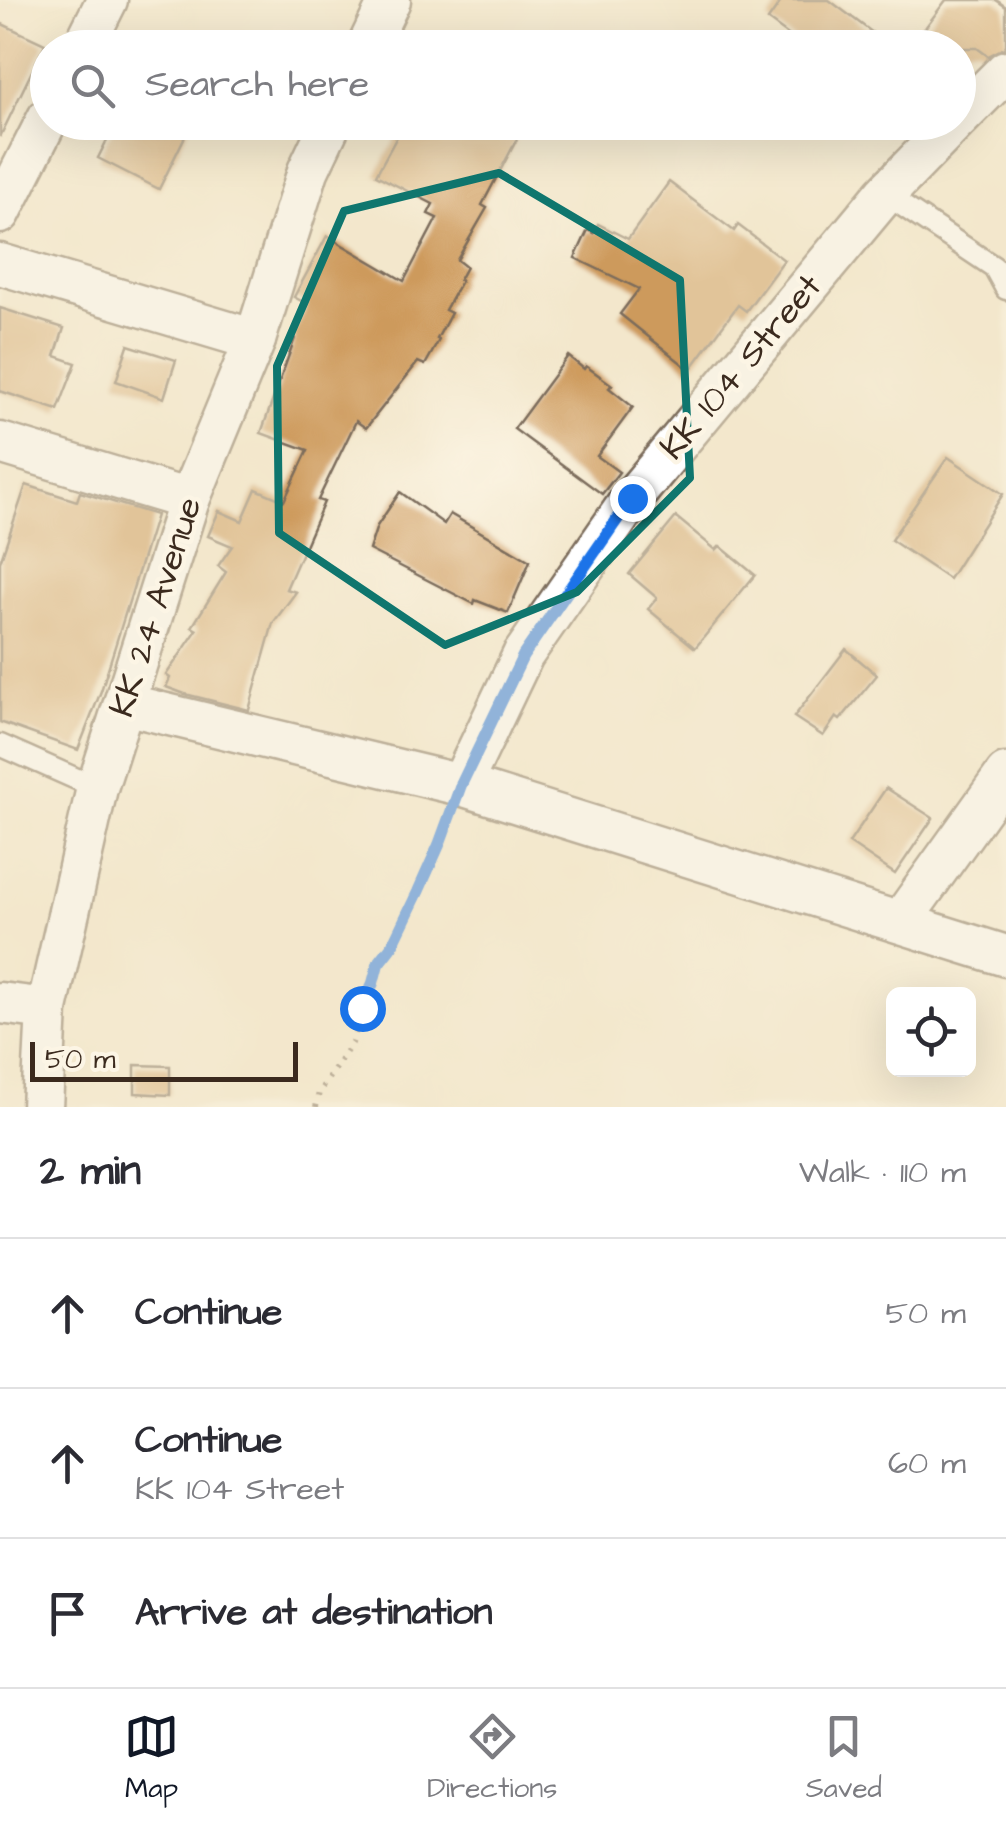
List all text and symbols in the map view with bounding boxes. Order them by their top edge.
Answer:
search box [30,30,976,140]
icon: search [65,58,120,113]
text: Search here [145,59,369,111]
street label: KK 104 Street [649,264,833,470]
route end [610,476,656,522]
street label: KK 24 Avenue [97,491,215,723]
route start [340,986,386,1032]
map controls [886,987,976,1077]
button: locate [886,987,976,1077]
scale bar [30,1037,298,1082]
text: 50 m [45,1040,116,1079]
text: 2 min [40,1143,141,1201]
text: Walk · 110 m [799,1150,966,1195]
icon: ahead [40,1286,95,1341]
text: Continue [135,1287,282,1339]
text: 50 m [885,1291,966,1336]
text: Continue [135,1415,282,1467]
icon: ahead [40,1436,95,1491]
text: 60 m [888,1441,966,1486]
text: KK 104 Street [135,1467,344,1512]
icon: arrive [40,1586,95,1641]
text: Arrive at destination [135,1587,492,1639]
tab: Map [124,1709,179,1808]
tab: Directions [427,1709,557,1808]
tab: Saved [806,1709,882,1808]

